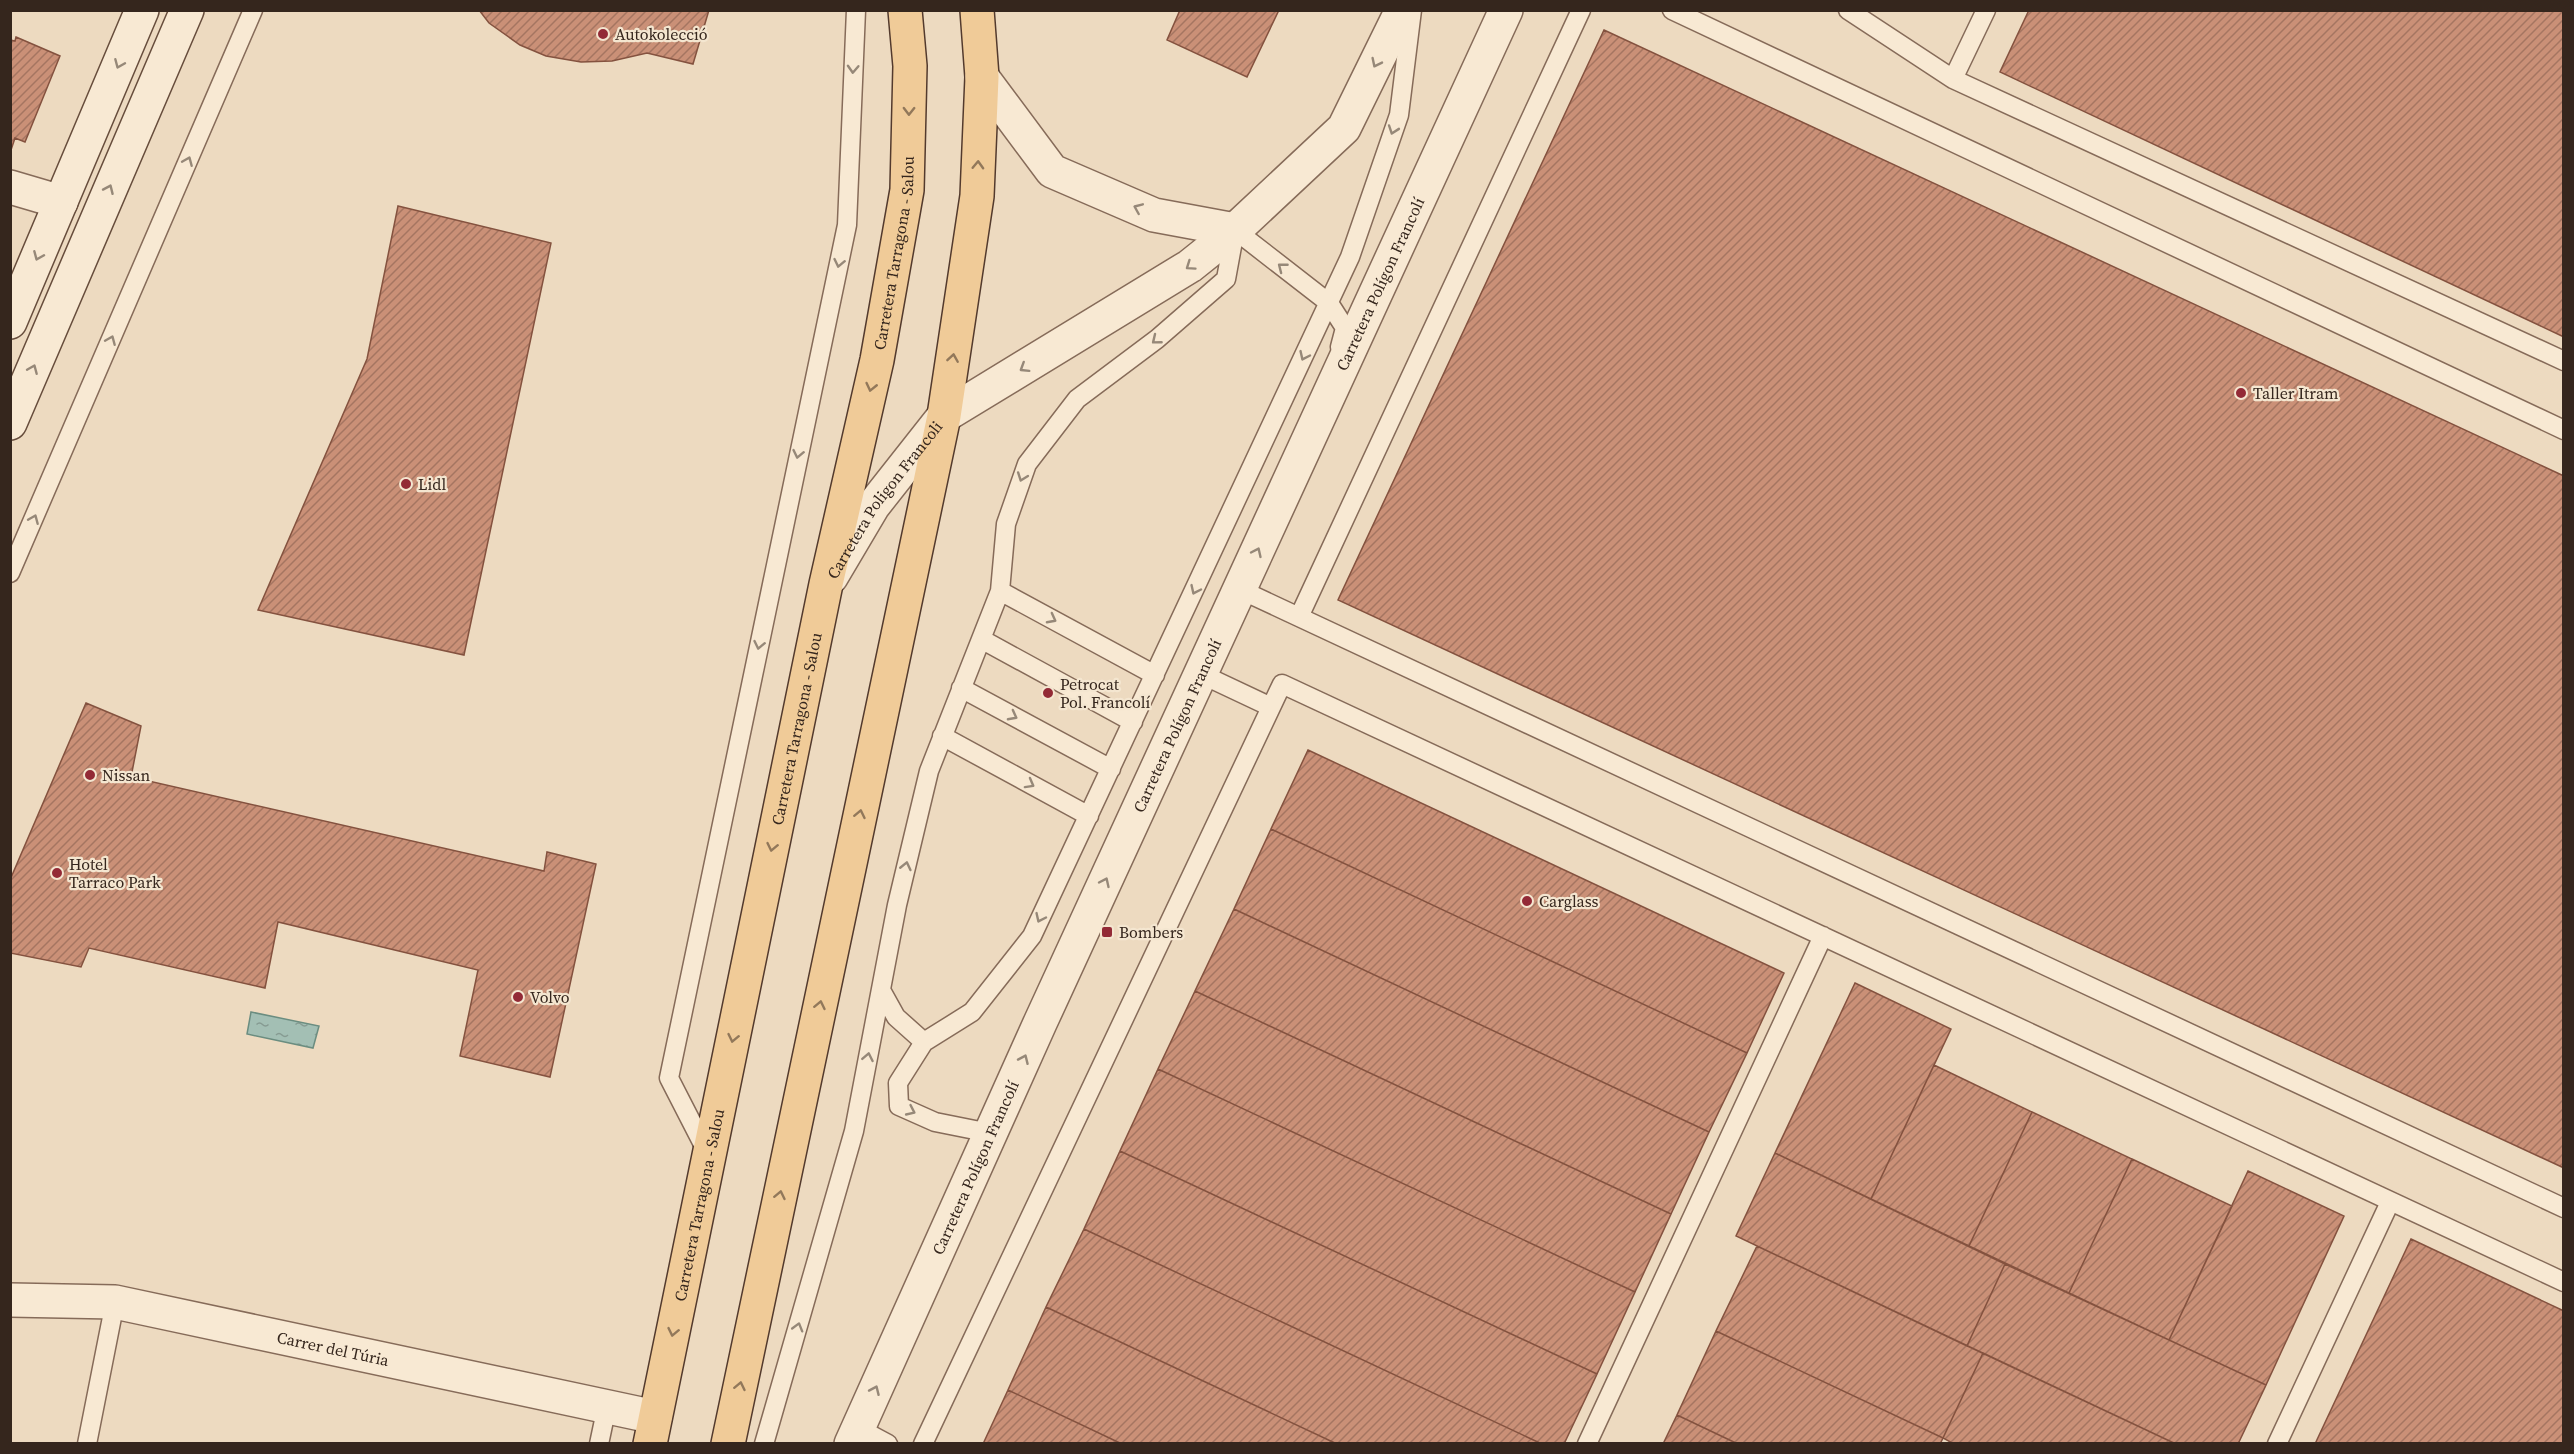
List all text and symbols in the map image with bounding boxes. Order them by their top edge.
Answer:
place label: Autokolecció [615,23,708,45]
marker: Autokolecció [596,27,610,41]
one-way arrow [1372,56,1383,67]
one-way arrow [115,58,127,69]
one-way arrow [847,64,860,73]
one-way arrow [902,106,915,115]
one-way arrow [1388,124,1401,135]
street label: Carretera Tarragona - Salou [868,156,919,352]
one-way arrow [181,157,193,168]
one-way arrow [972,160,985,169]
one-way arrow [102,185,114,196]
street label: Carretera Polígon Francolí [1331,193,1429,374]
one-way arrow [1133,203,1144,215]
one-way arrow [33,250,45,261]
one-way arrow [833,258,846,268]
one-way arrow [1186,259,1197,270]
one-way arrow [1278,263,1289,274]
one-way arrow [1152,332,1163,343]
one-way arrow [104,336,116,347]
one-way arrow [1299,349,1311,360]
one-way arrow [946,353,958,363]
one-way arrow [1020,361,1030,373]
one-way arrow [26,364,38,375]
one-way arrow [866,381,879,391]
place label: Taller Itram [2253,382,2338,404]
marker: Taller Itram [2234,386,2248,400]
street label: Carretera Poligon Francoli [821,416,947,583]
one-way arrow [793,448,806,458]
one-way arrow [1017,471,1030,482]
place label: Lidl [418,473,446,495]
marker: Lidl [399,477,413,491]
one-way arrow [27,515,39,526]
one-way arrow [1249,547,1261,558]
one-way arrow [1190,583,1202,594]
one-way arrow [1046,612,1056,623]
street label: Carretera Tarragona - Salou [766,631,827,827]
street label: Carretera Polígon Francolí [1127,635,1226,816]
one-way arrow [753,639,766,649]
place label: Petrocat Pol. Francolí [1060,673,1151,713]
marker: Petrocat Pol. Francolí [1041,686,1055,700]
one-way arrow [1006,709,1017,720]
place label: Nissan [102,764,150,786]
marker: Nissan [83,768,97,782]
one-way arrow [1024,777,1034,788]
one-way arrow [853,809,866,819]
one-way arrow [766,842,779,852]
place label: Hotel Tarraco Park [69,853,161,893]
one-way arrow [899,861,912,871]
marker: Hotel Tarraco Park [50,866,64,880]
one-way arrow [1098,877,1110,888]
place label: Carglass [1539,890,1599,912]
marker: Carglass [1520,894,1534,908]
one-way arrow [1036,912,1048,923]
place label: Bombers [1119,921,1183,943]
marker: Bombers [1100,925,1114,939]
place label: Volvo [530,986,570,1008]
marker: Volvo [511,990,525,1004]
one-way arrow [813,1000,826,1010]
one-way arrow [727,1033,740,1043]
one-way arrow [861,1052,874,1062]
one-way arrow [1016,1054,1028,1065]
street label: Carretera Polígon Francolí [926,1077,1024,1258]
one-way arrow [905,1104,916,1116]
street label: Carretera Tarragona - Salou [668,1107,729,1303]
one-way arrow [773,1191,786,1201]
one-way arrow [791,1322,803,1333]
street label: Carrer del Túria [275,1326,392,1371]
one-way arrow [667,1327,680,1337]
one-way arrow [733,1382,746,1392]
one-way arrow [868,1386,880,1397]

